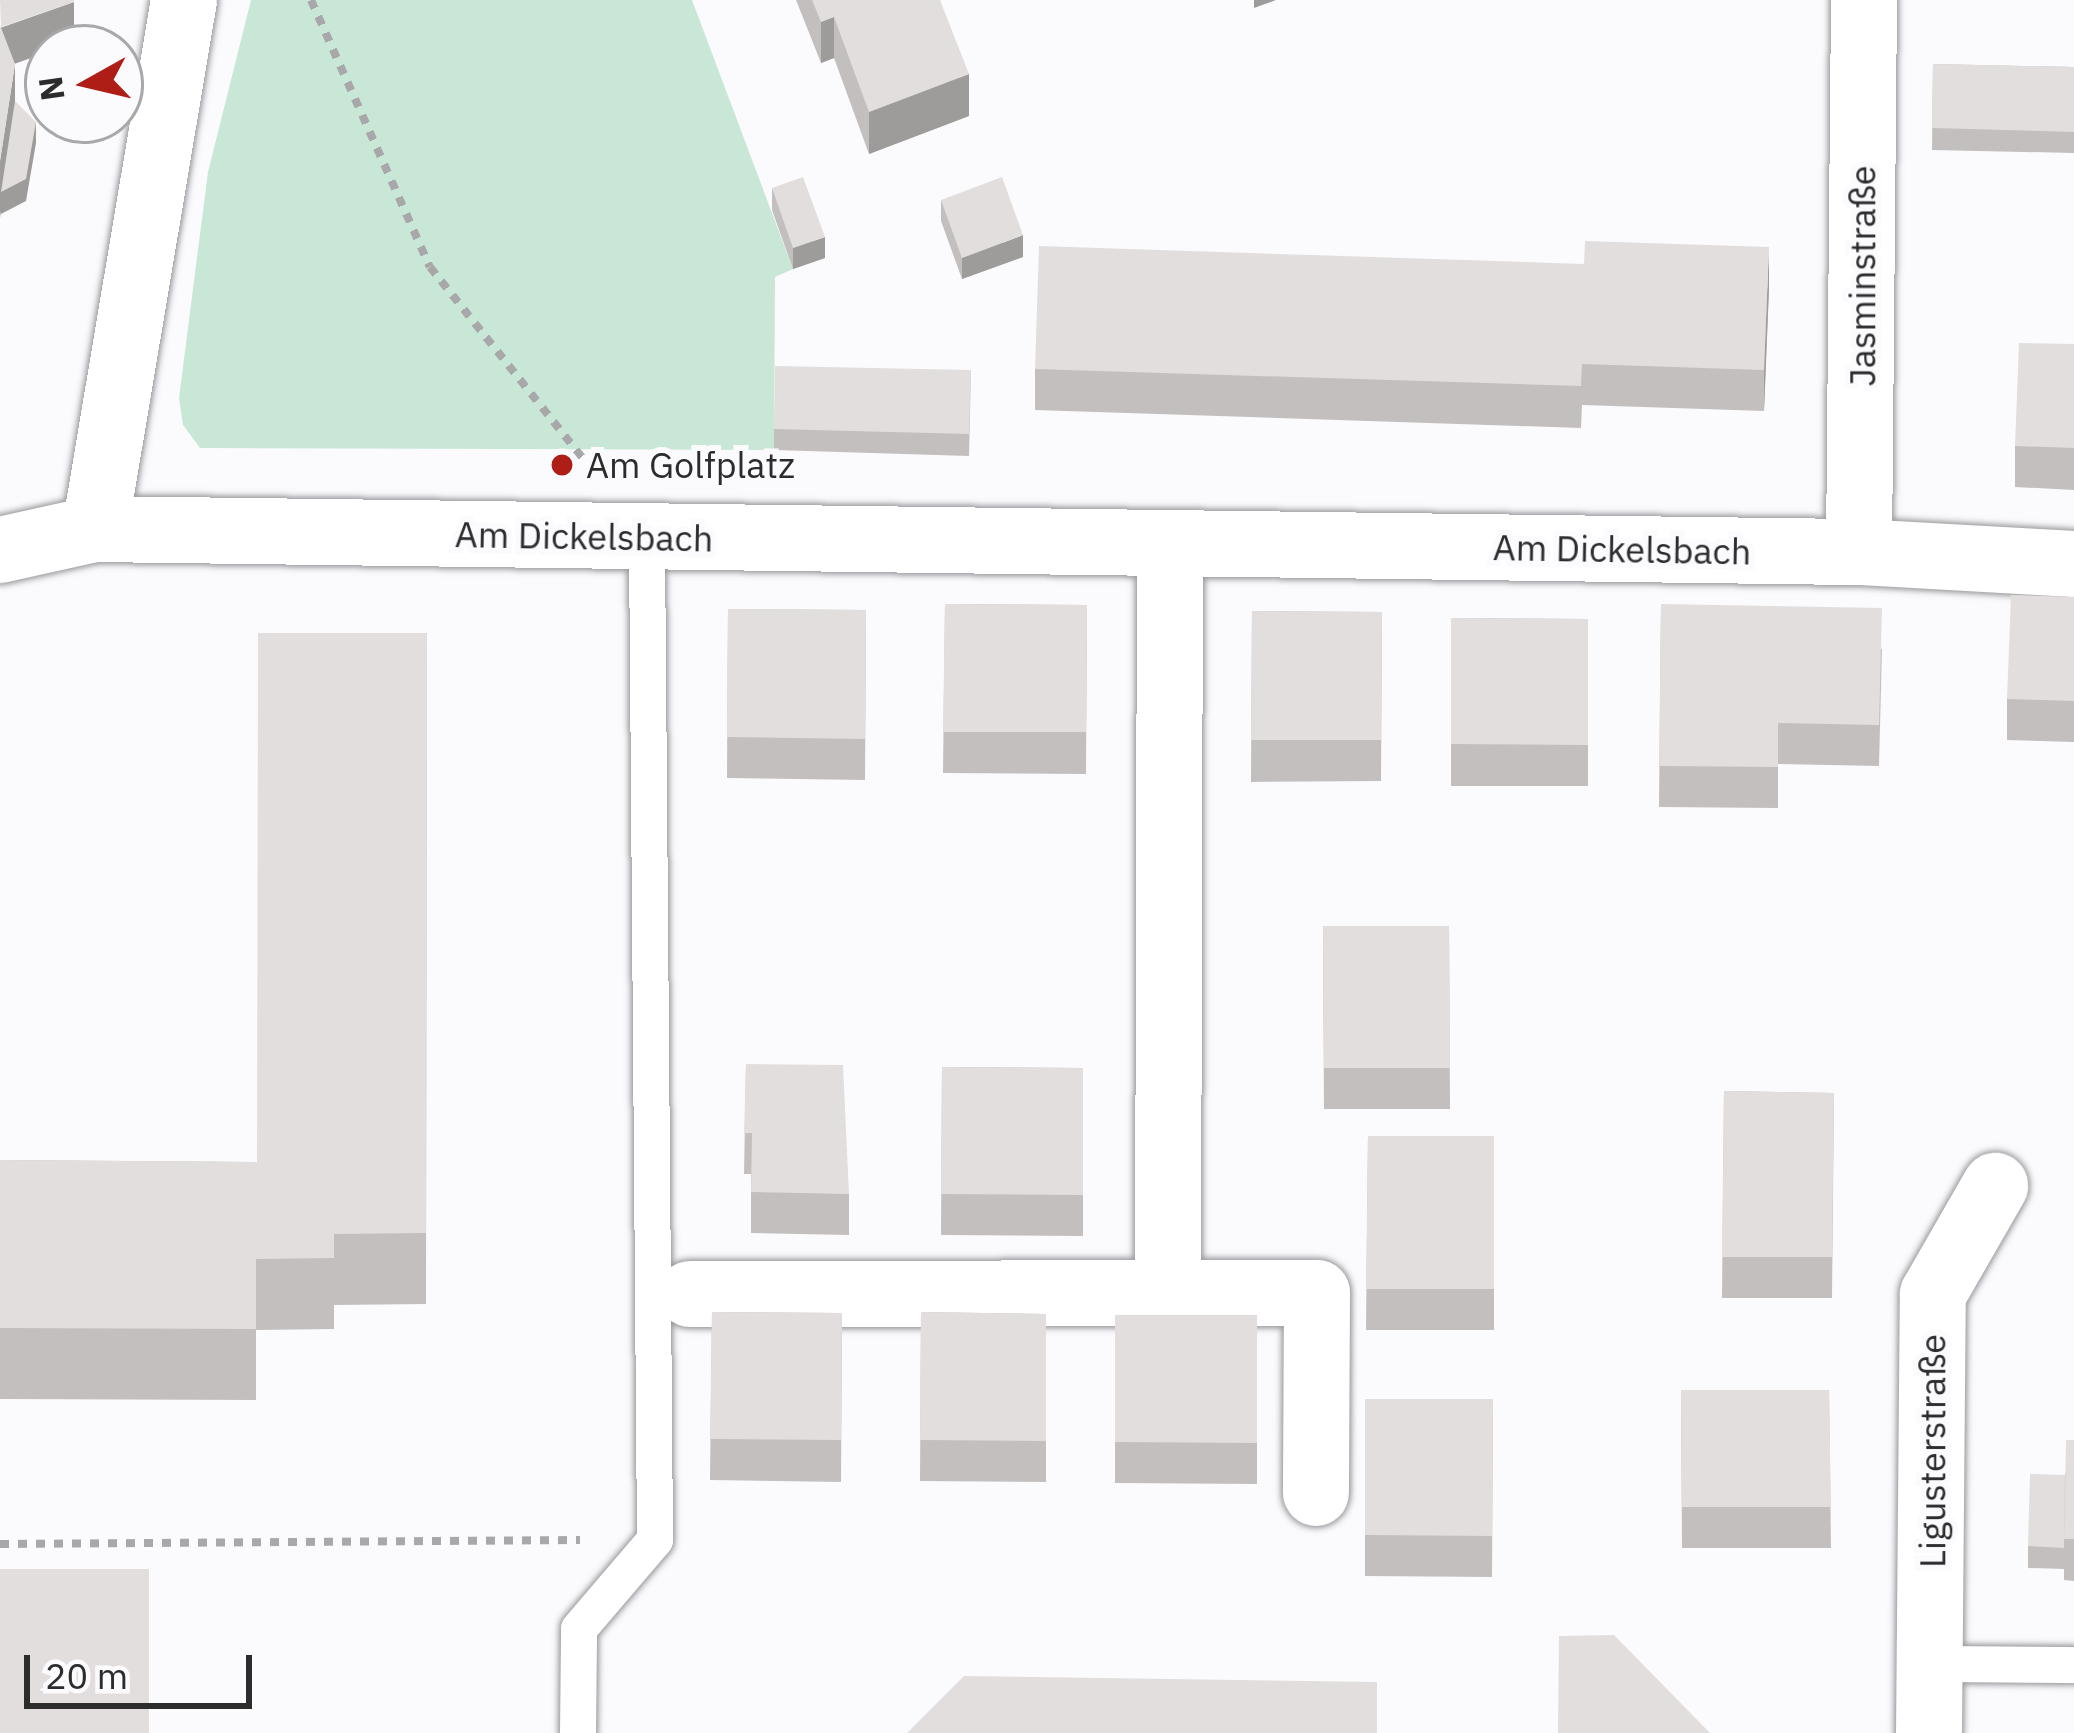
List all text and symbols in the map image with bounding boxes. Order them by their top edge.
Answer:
north arrow [24,24,144,144]
text: N [28,74,74,103]
street label: Jasminstraße [1840,165,1884,387]
place label: Am Golfplatz [586,443,795,487]
marker: Am Golfplatz [549,452,575,478]
street label: Am Dickelsbach [454,512,714,560]
street label: Am Dickelsbach [1492,525,1752,573]
street label: Ligusterstraße [1910,1334,1954,1568]
scale bar [30,1631,258,1705]
text: 20 m [45,1652,128,1699]

